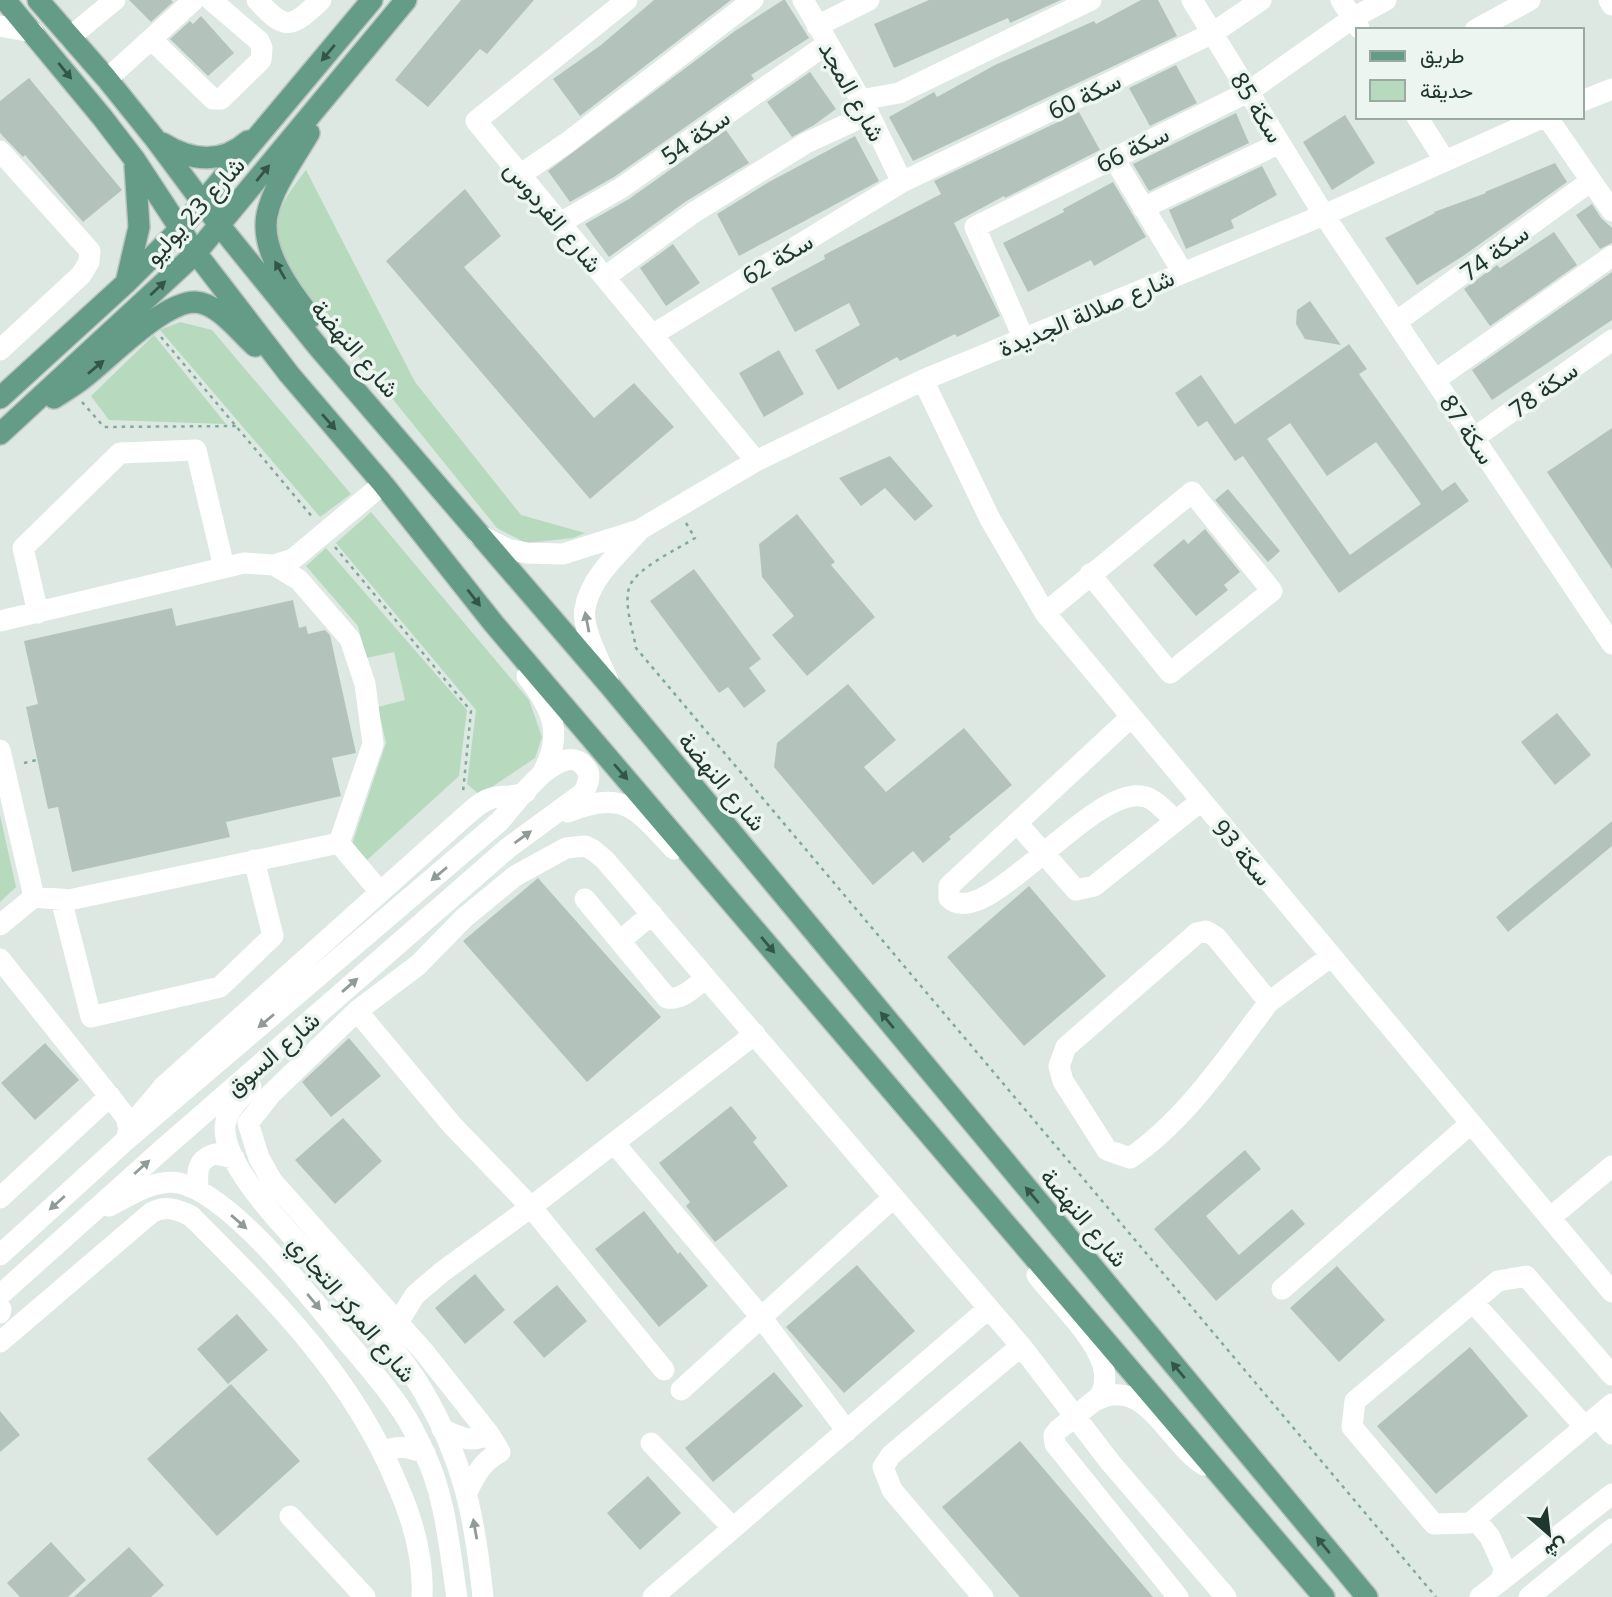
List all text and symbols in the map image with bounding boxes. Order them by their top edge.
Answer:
legend [1356,28,1584,119]
street label: شارع المجد [811,35,894,148]
text: طريق [1420,41,1465,69]
one-way arrow [321,44,336,61]
one-way arrow [57,63,72,80]
street label: سكة 60 [1042,63,1126,127]
street label: سكة 85 [1224,65,1292,149]
text: حديقة [1420,76,1473,104]
street label: سكة 54 [654,100,736,172]
street label: سكة 66 [1090,116,1174,180]
street label: شارع 23 يوليو [136,149,252,272]
street label: شارع الفردوس [497,153,611,280]
one-way arrow [255,165,270,182]
street label: سكة 74 [1453,216,1535,288]
street label: سكة 62 [735,224,819,292]
street label: شارع صلالة الجديدة [993,260,1179,365]
one-way arrow [274,261,287,280]
one-way arrow [149,280,167,296]
street label: شارع النهضة [303,292,408,405]
street label: سكة 78 [1502,353,1584,425]
one-way arrow [88,360,105,375]
street label: سكة 87 [1433,388,1503,470]
one-way arrow [321,414,337,431]
one-way arrow [466,589,481,607]
one-way arrow [581,611,592,633]
street label: شارع النهضة [671,724,774,838]
one-way arrow [613,763,628,780]
street label: سكة 93 [1206,812,1280,892]
one-way arrow [514,830,532,844]
one-way arrow [430,866,448,882]
one-way arrow [760,936,776,954]
one-way arrow [342,978,359,993]
street label: شارع السوق [218,1003,327,1104]
one-way arrow [880,1011,895,1028]
one-way arrow [257,1013,275,1029]
one-way arrow [133,1159,151,1175]
street label: شارع النهضة [1033,1160,1136,1274]
one-way arrow [1025,1186,1040,1204]
one-way arrow [48,1195,66,1211]
one-way arrow [230,1214,248,1230]
street label: شارع المركز التجاري [279,1227,424,1391]
one-way arrow [306,1293,322,1311]
one-way arrow [1171,1361,1186,1378]
north arrow [1514,1499,1584,1569]
one-way arrow [469,1518,480,1540]
text: ش [1541,1532,1573,1566]
one-way arrow [1316,1536,1331,1553]

